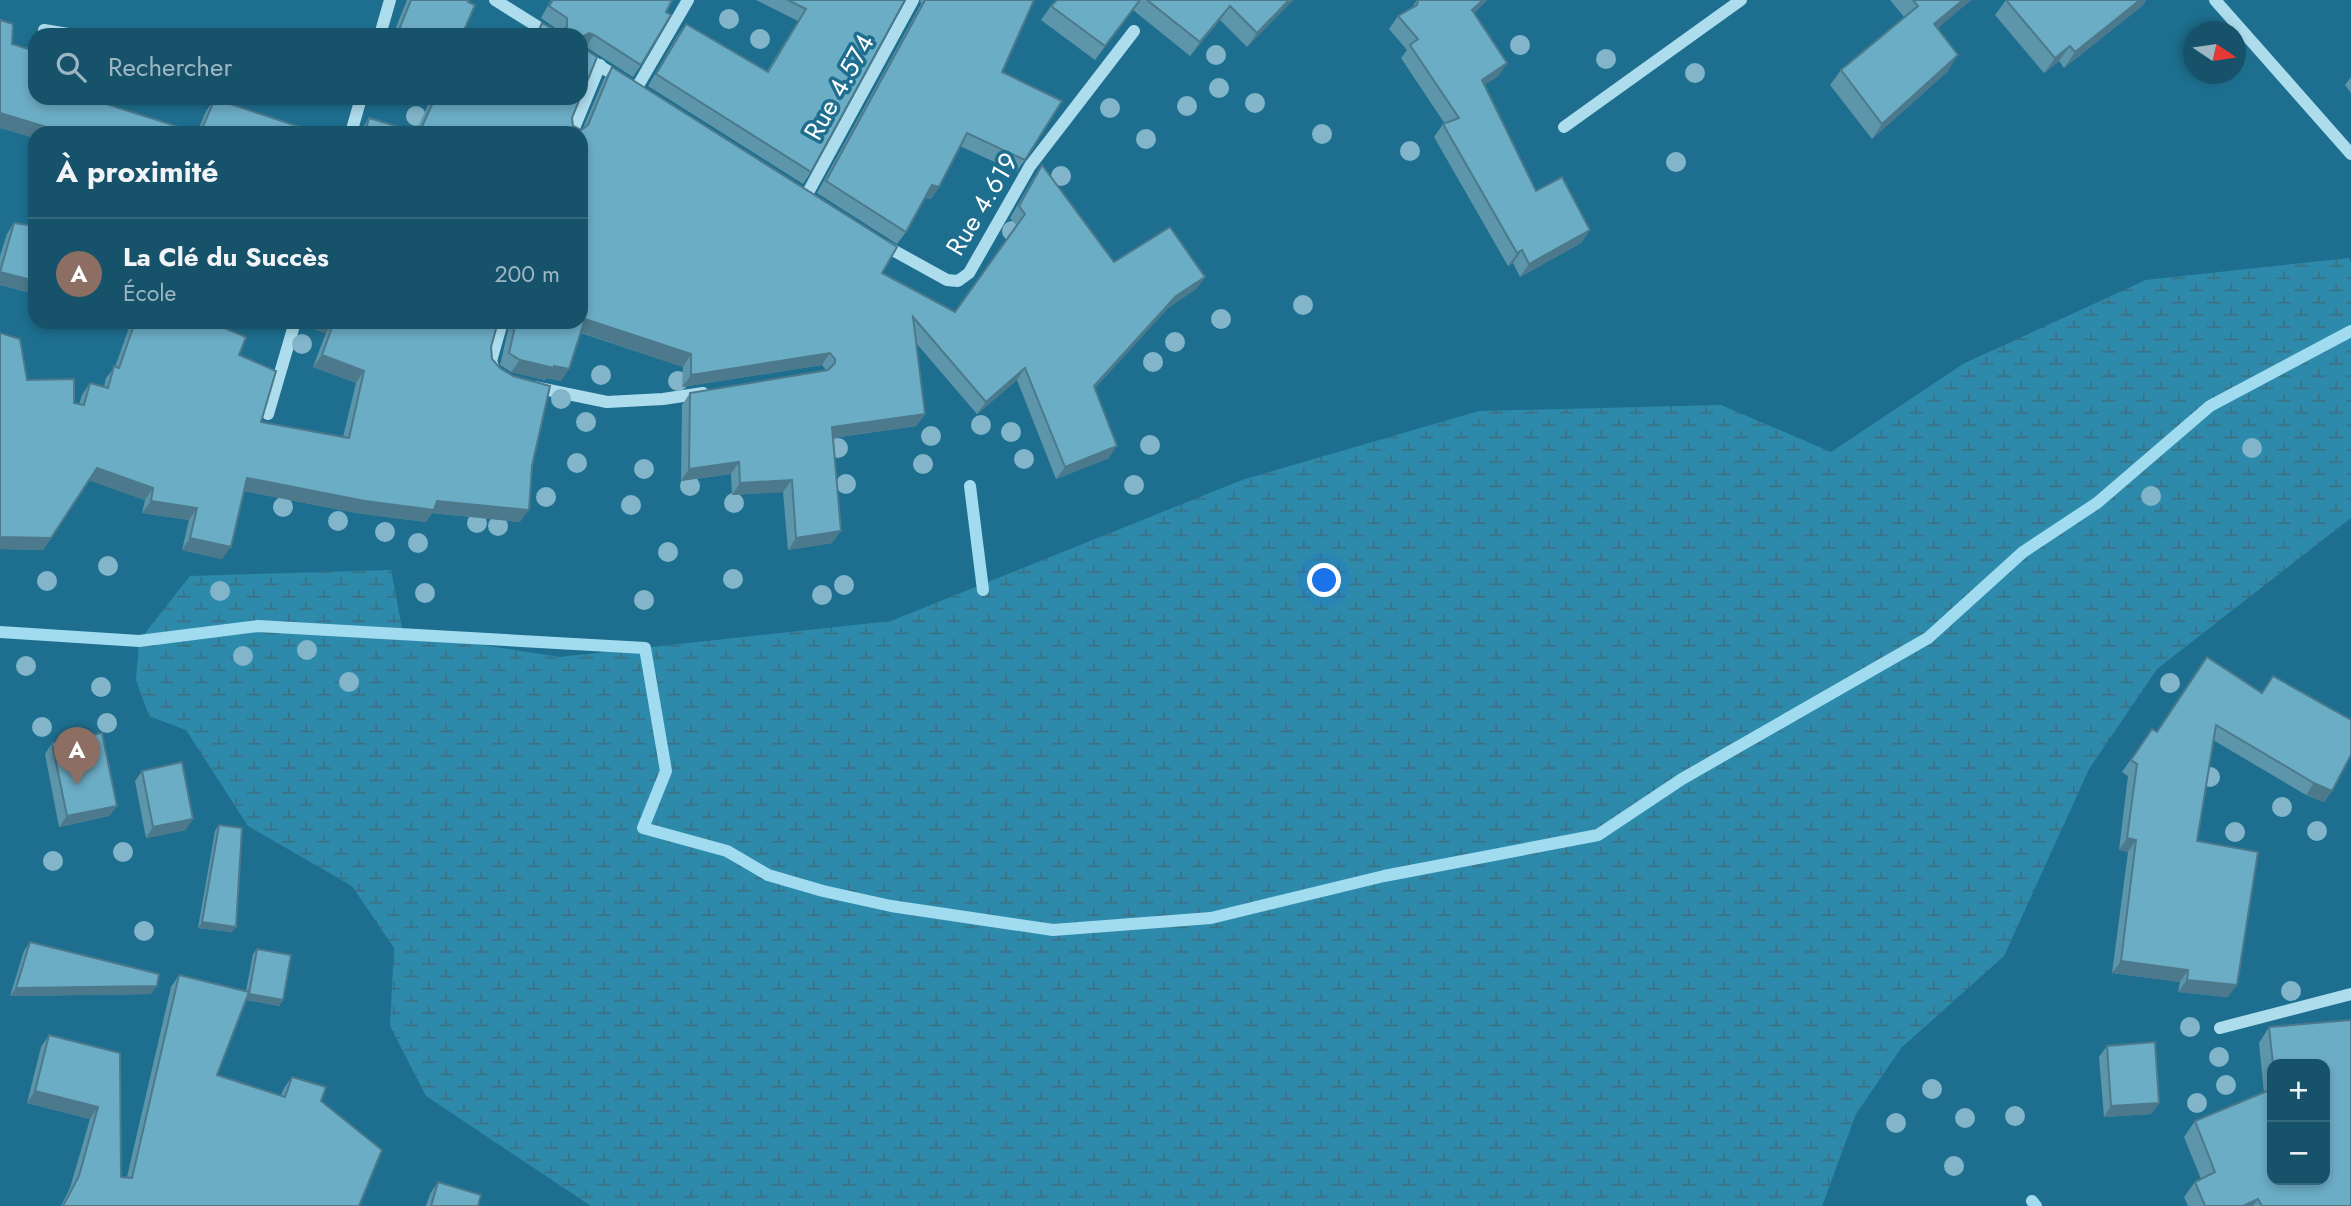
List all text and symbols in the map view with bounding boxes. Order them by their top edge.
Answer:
north arrow [2183,21,2246,84]
street label: Rue 4.574 [794,27,884,147]
search box [28,28,588,105]
icon: search [52,48,90,86]
text: Rechercher [108,48,232,86]
street label: Rue 4.619 [936,145,1028,263]
text: À proximité [56,150,219,193]
text: La Clé du Succès [123,238,329,276]
text: A [71,257,87,291]
text: 200 m [494,257,560,291]
text: École [123,276,176,310]
your location [1307,563,1341,597]
pin: A [54,727,100,785]
map controls [2267,1059,2330,1185]
button: + [2267,1059,2330,1122]
button: − [2267,1122,2330,1185]

